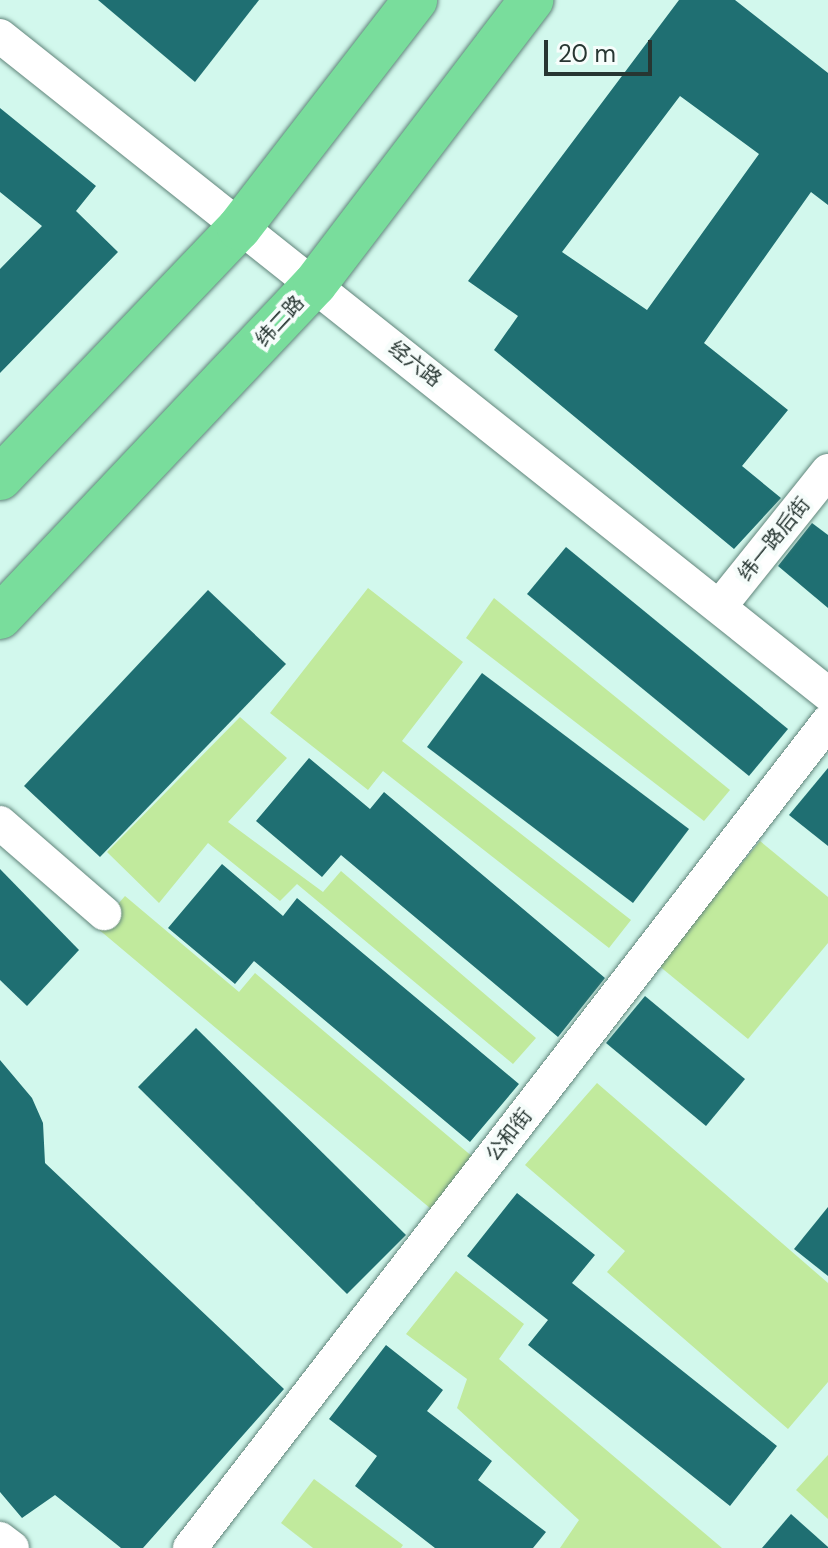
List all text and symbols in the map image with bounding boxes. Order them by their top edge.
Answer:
scale bar [548,24,656,74]
text: 20 m [558,38,616,69]
street label: 纬二路 [251,291,309,351]
street label: 经六路 [384,336,446,392]
street label: 纬一路后街 [733,493,815,585]
street label: 公和街 [481,1104,537,1166]

